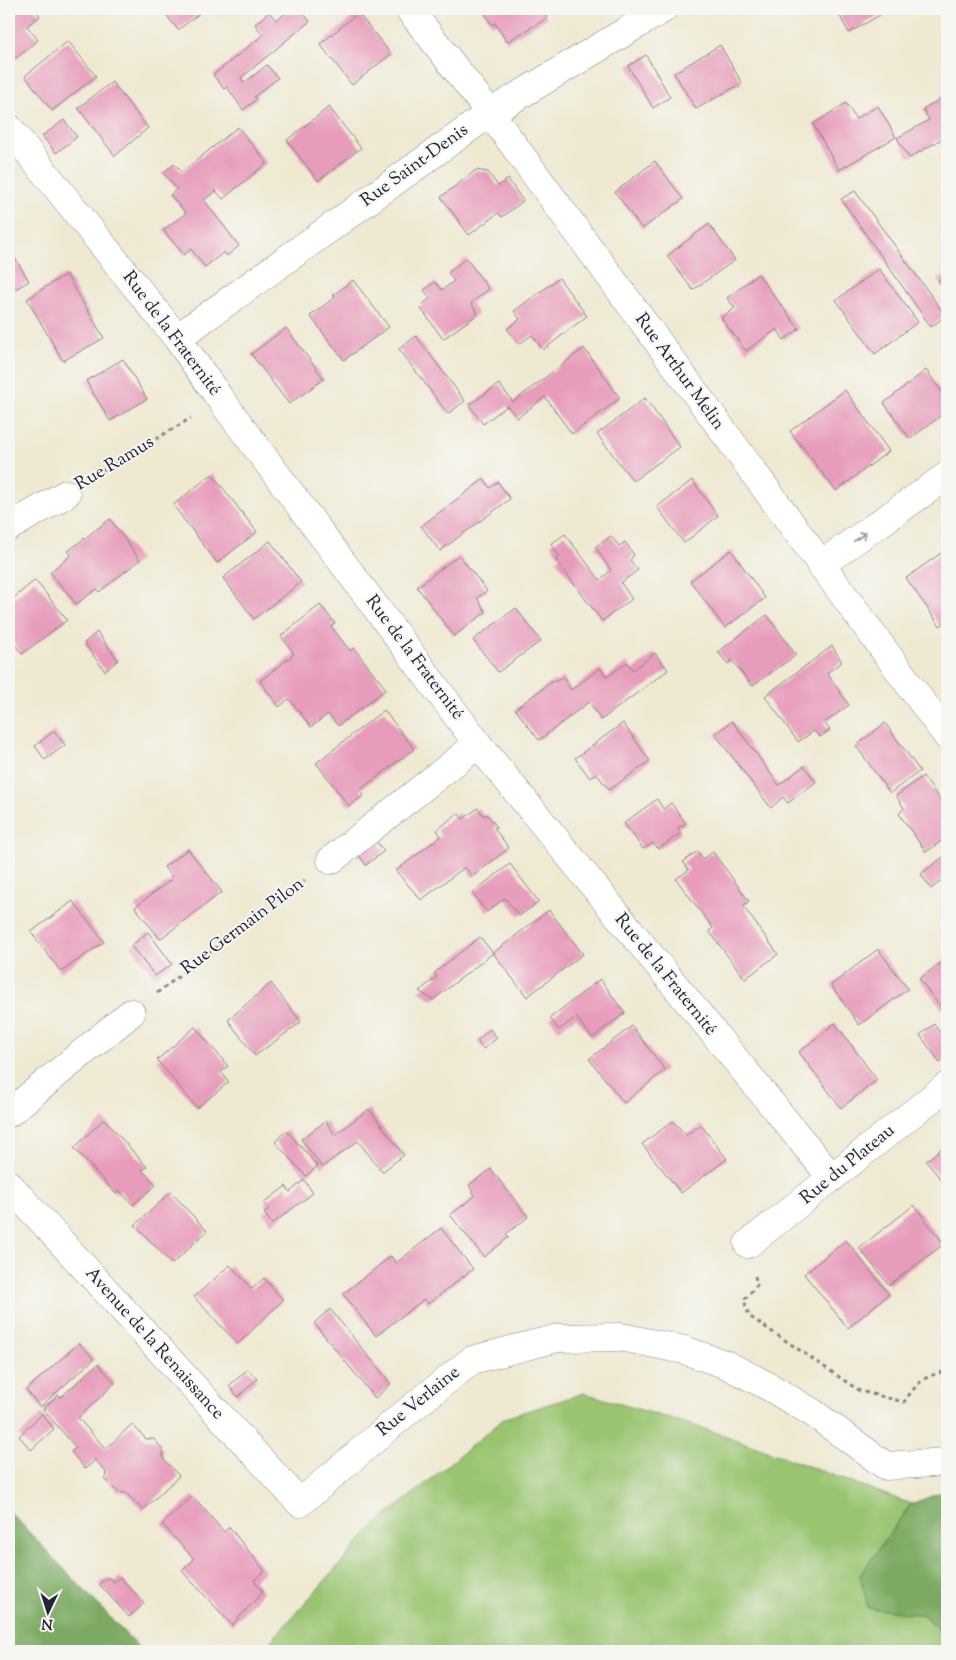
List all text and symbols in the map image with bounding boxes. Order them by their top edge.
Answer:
street label: Rue Saint-Denis [356,118,474,214]
street label: Rue de la Fraternité [115,266,227,402]
street label: Rue Arthur Melin [628,308,731,436]
street label: Rue Ramus [70,430,160,498]
one-way arrow [853,532,867,542]
street label: Rue de la Fraternité [358,590,470,726]
street label: Rue Germain Pilon [176,872,310,982]
street label: Rue de la Fraternité [608,908,722,1042]
street label: Rue du Plateau [795,1119,901,1211]
street label: Avenue de la Renaissance [78,1262,230,1426]
street label: Rue Verlaine [372,1360,466,1444]
north arrow [22,1588,72,1638]
text: N [41,1613,54,1633]

